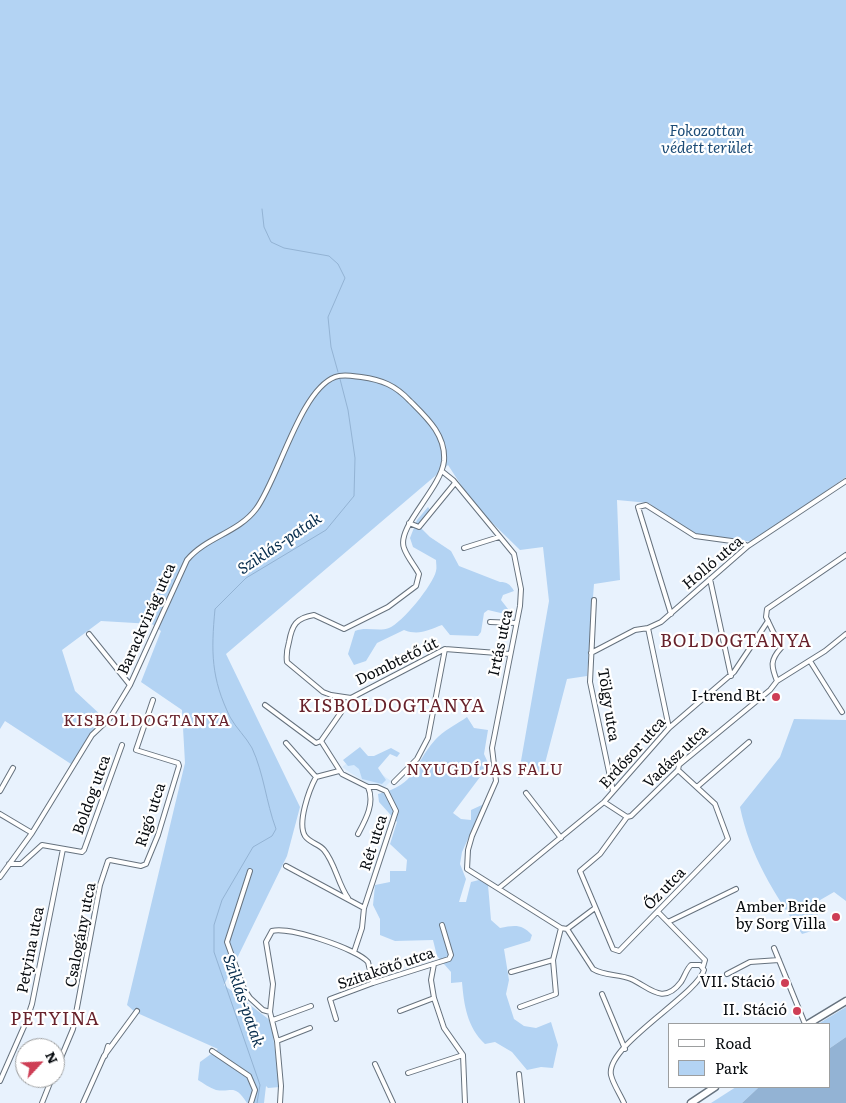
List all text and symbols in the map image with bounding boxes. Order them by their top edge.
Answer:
park label: Fokozottan védett terület [661,123,753,158]
water label: Sziklás-patak [235,509,325,579]
street label: Holló utca [679,533,747,593]
street label: Barackvirág utca [114,560,180,678]
street label: Irtás utca [485,608,517,678]
district label: BOLDOGTANYA [659,631,813,653]
street label: Dombtető út [353,634,441,690]
street label: Tölgy utca [593,667,623,743]
place label: I-trend Bt. [692,688,766,706]
marker: I-trend Bt. [770,691,782,703]
district label: KISBOLDOGTANYA [297,696,487,718]
district label: KISBOLDOGTANYA [61,711,233,731]
street label: Erdősor utca [596,713,670,793]
street label: Vadász utca [640,722,712,792]
street label: Boldog utca [69,753,115,837]
district label: NYUGDÍJAS FALU [405,760,565,780]
street label: Rigó utca [132,781,170,849]
street label: Rét utca [357,813,391,873]
street label: Őz utca [640,864,690,914]
street label: Csalogány utca [62,881,100,989]
place label: Amber Bride by Sorg Villa [735,899,826,934]
street label: Petyina utca [14,905,48,995]
marker: Amber Bride by Sorg Villa [830,911,842,923]
street label: Szitakötő utca [335,944,437,994]
water label: Sziklás-patak [218,952,268,1050]
place label: VII. Stáció [700,974,775,992]
marker: VII. Stáció [779,977,791,989]
place label: II. Stáció [723,1002,787,1020]
marker: II. Stáció [791,1005,803,1017]
district label: PETYINA [9,1009,101,1031]
legend [668,1023,831,1088]
text: Road [715,1031,751,1054]
north arrow [15,1038,65,1088]
text: N [41,1048,64,1067]
text: Park [715,1056,748,1079]

